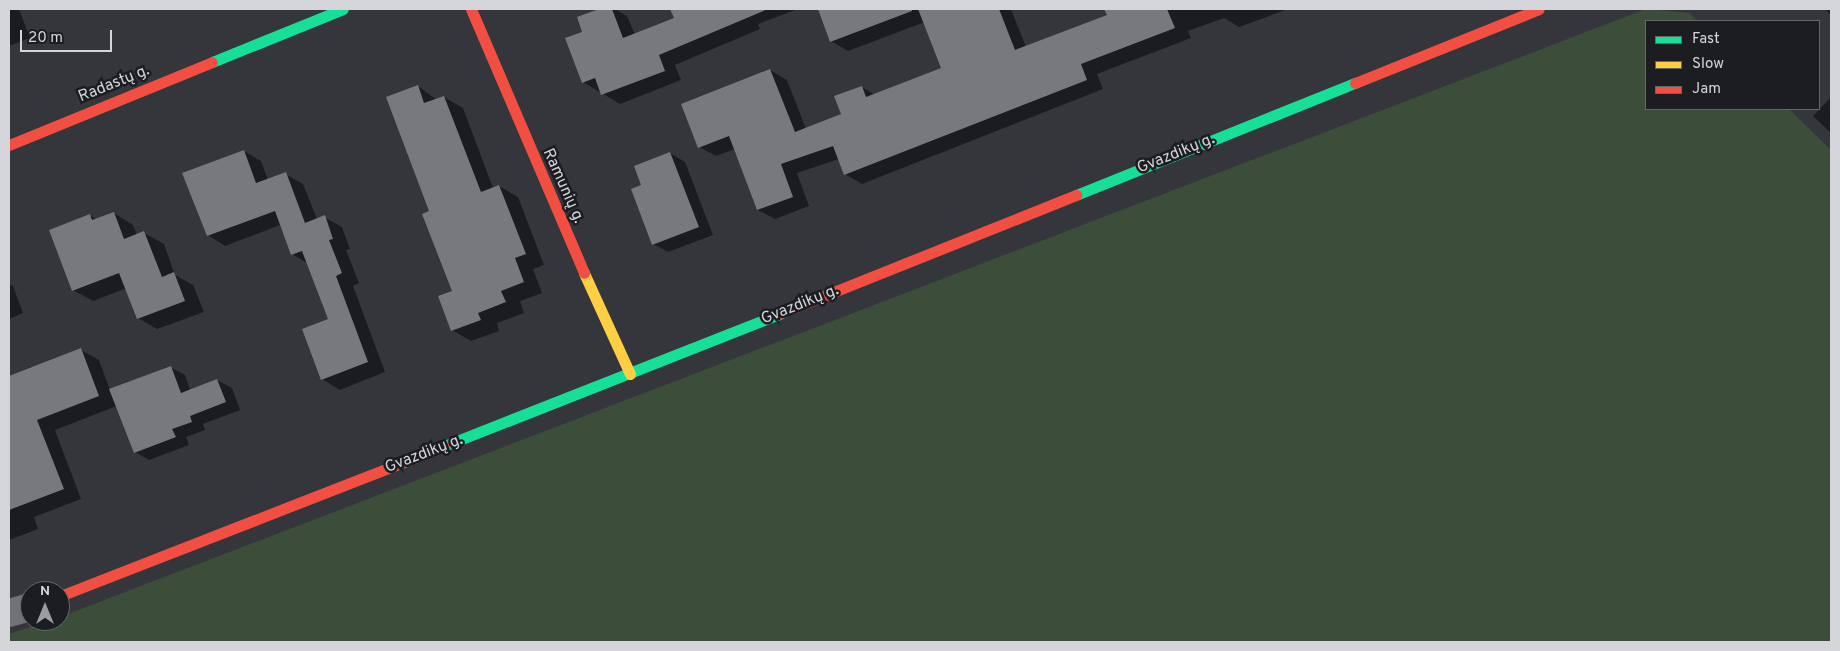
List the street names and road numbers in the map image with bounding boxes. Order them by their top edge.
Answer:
street label: Radastų g. [76,61,152,107]
street label: Gvazdikų g. [1135,130,1217,178]
street label: Ramunių g. [538,145,588,227]
street label: Gvazdikų g. [759,281,841,329]
street label: Gvazdikų g. [382,430,466,478]

